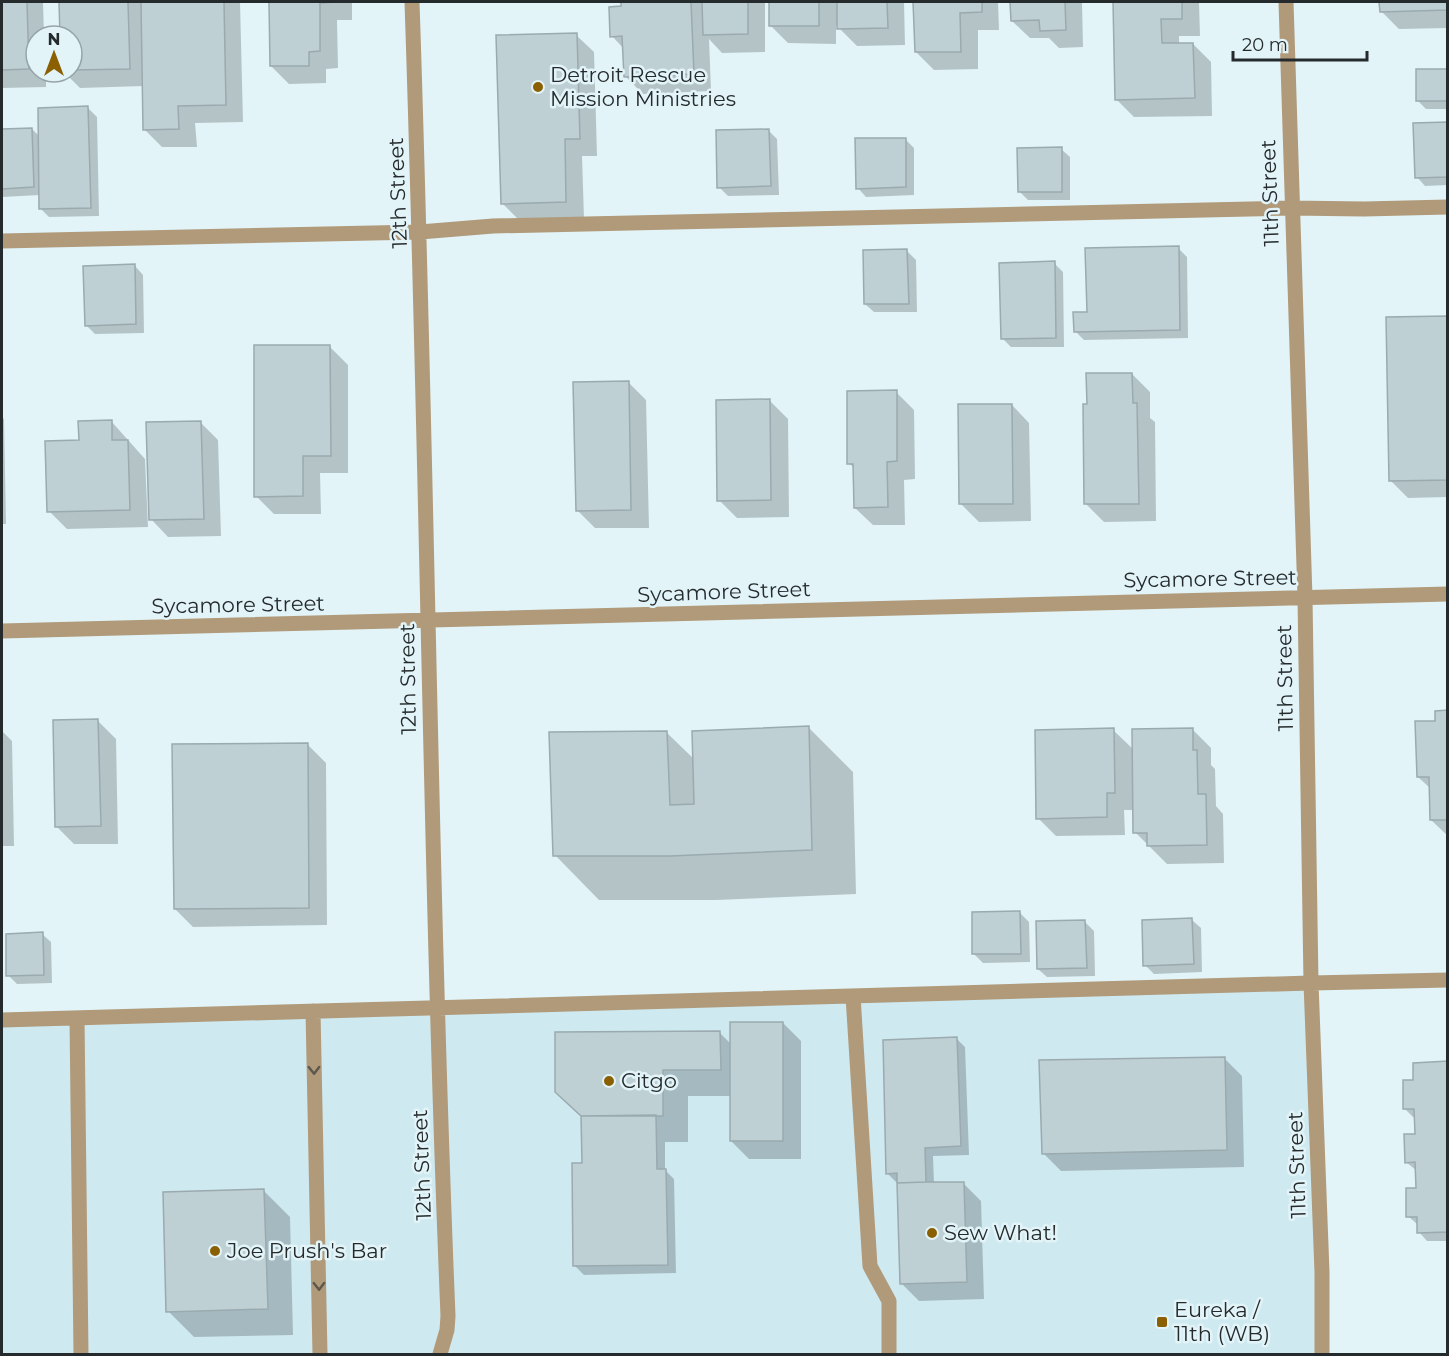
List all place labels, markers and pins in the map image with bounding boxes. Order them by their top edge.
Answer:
place label: Detroit Rescue Mission Ministries [550,62,736,111]
marker: Detroit Rescue Mission Ministries [531,80,545,94]
place label: Citgo [621,1068,677,1093]
marker: Citgo [602,1074,616,1088]
place label: Sew What! [944,1220,1057,1245]
marker: Sew What! [925,1226,939,1240]
place label: Joe Prush's Bar [226,1238,387,1263]
marker: Joe Prush's Bar [208,1244,222,1258]
place label: Eureka / 11th (WB) [1174,1297,1270,1346]
marker: Eureka / 11th (WB) [1155,1315,1169,1329]

